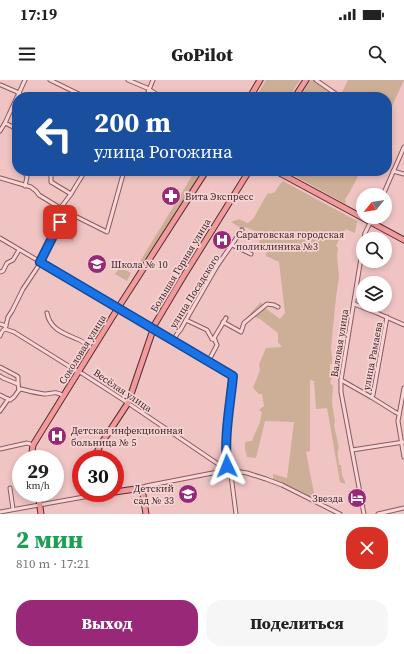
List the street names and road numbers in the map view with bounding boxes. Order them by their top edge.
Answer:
street label: Большая Горная улица [147,215,214,314]
street label: улица Посадского [166,251,223,331]
street label: Валовая улица [328,307,351,378]
street label: Соколовая улица [56,311,110,386]
street label: улица Рамаева [360,320,386,391]
street label: Весёлая улица [91,366,155,415]

